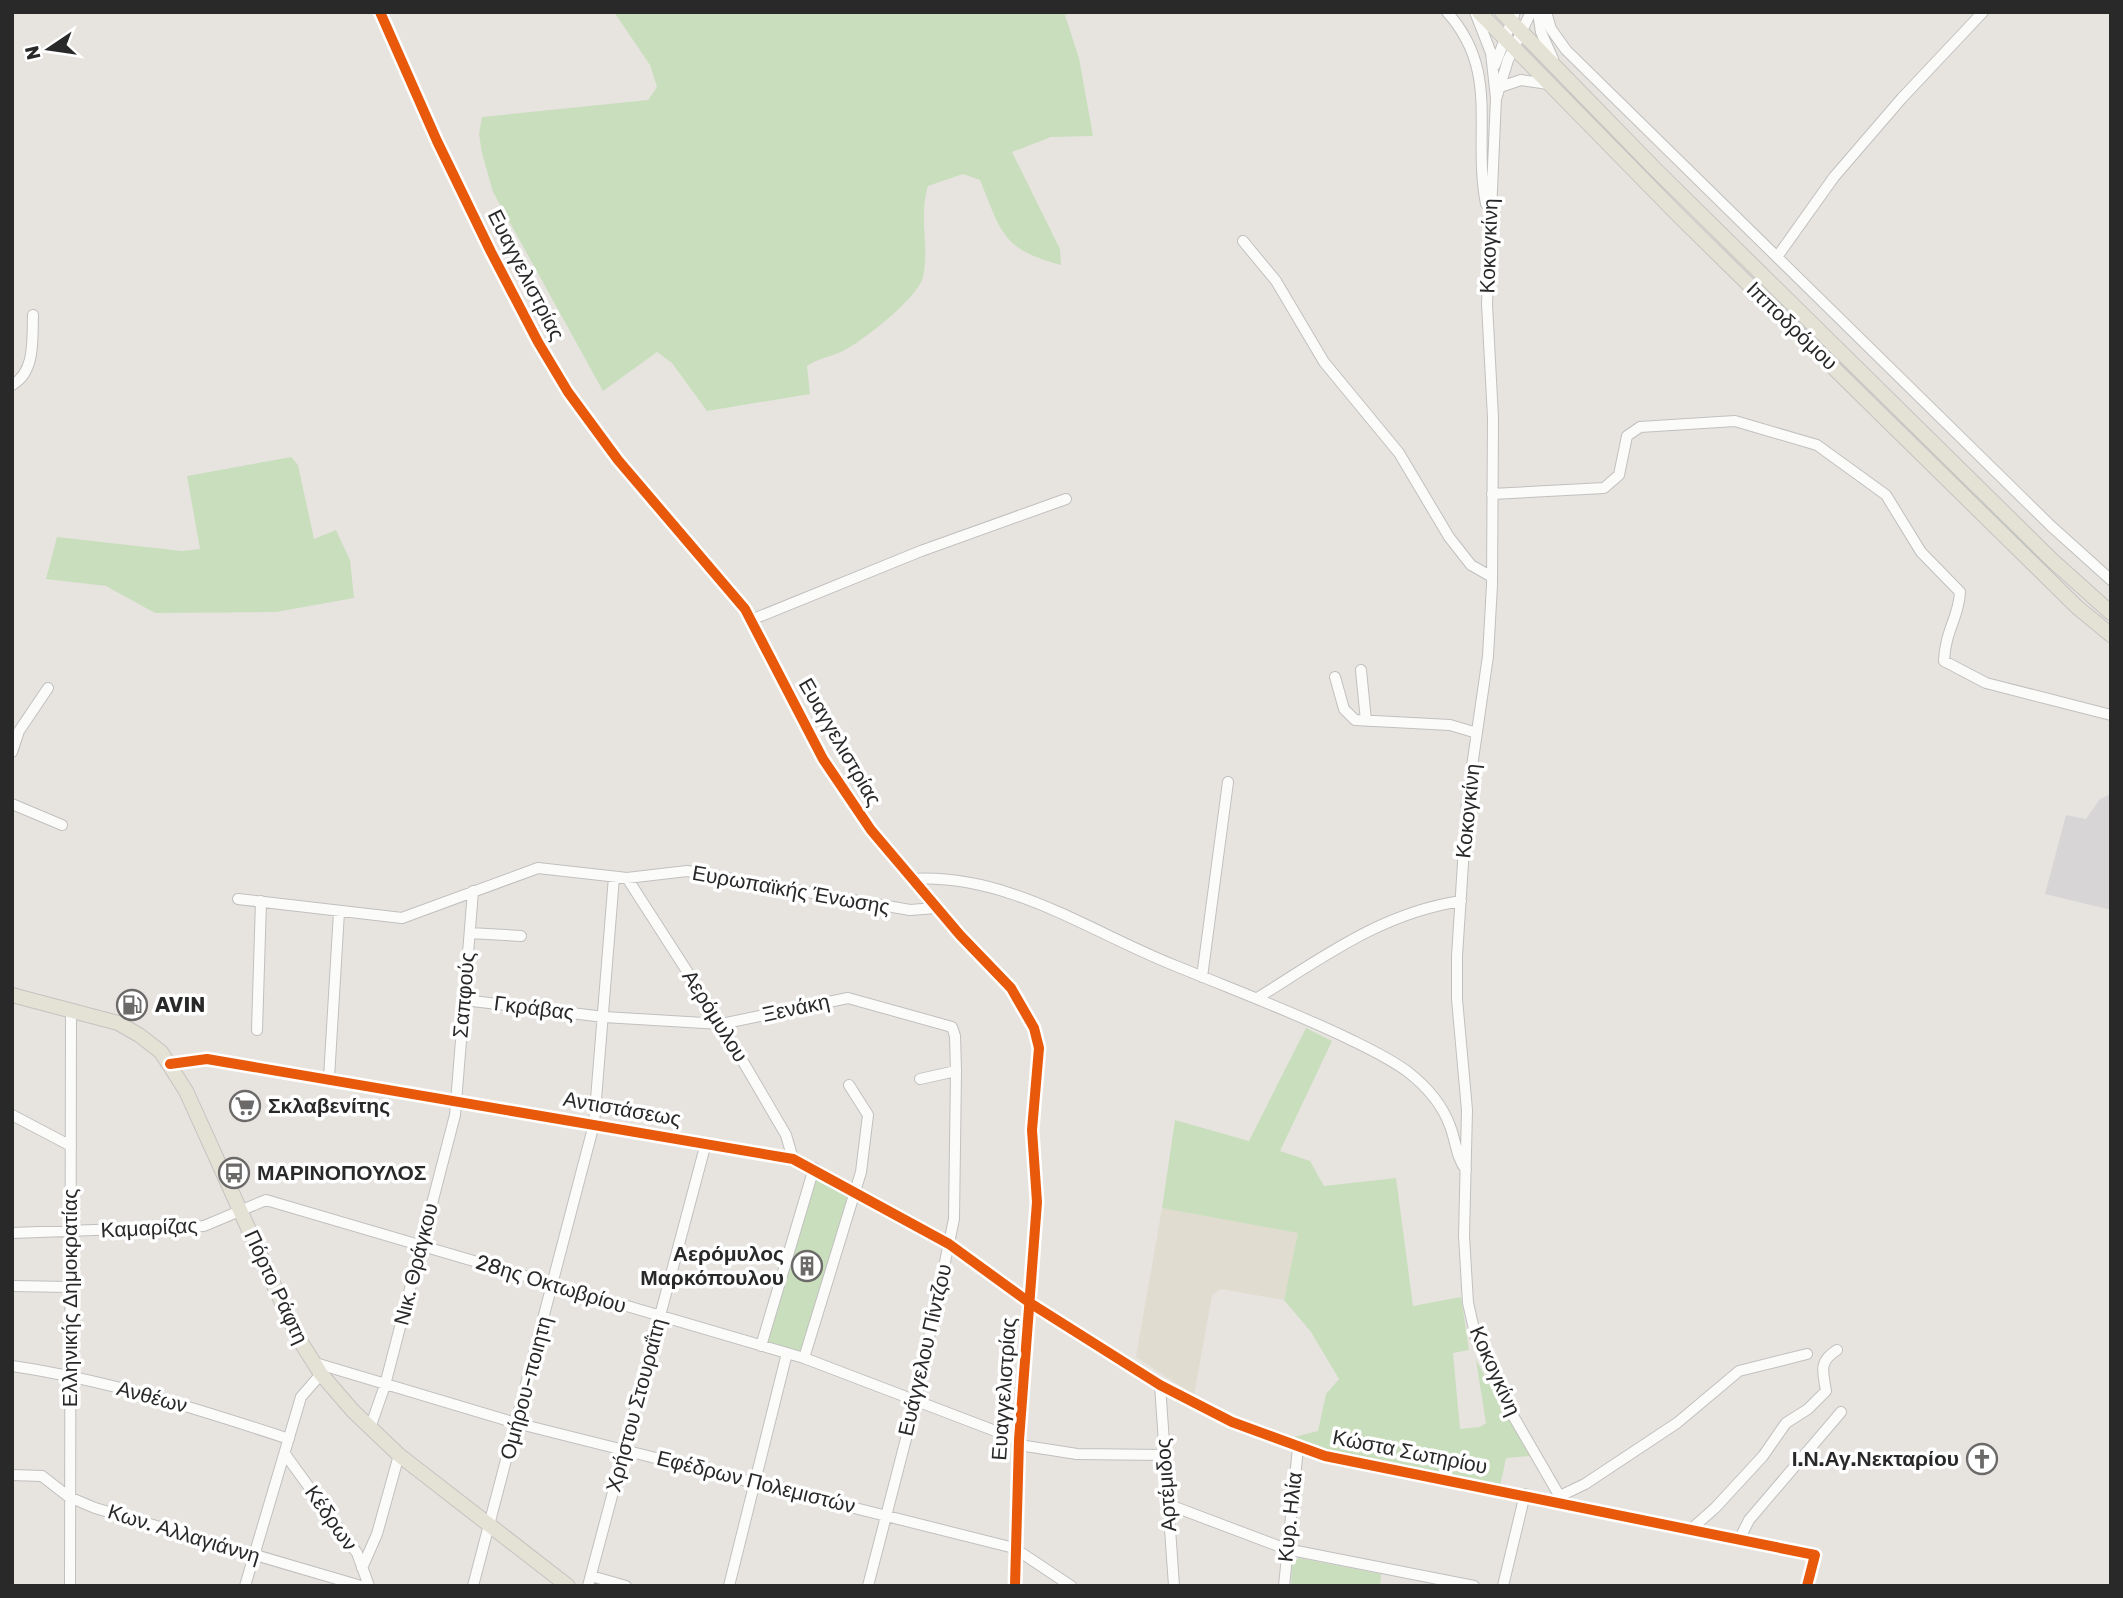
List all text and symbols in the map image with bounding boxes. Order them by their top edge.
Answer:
north arrow [14,14,84,84]
text: N [20,43,46,62]
street label: Κοκογκίνη [1474,198,1503,294]
street label: Ευαγγελιστρίας [483,205,570,344]
street label: Ιπποδρόμου [1742,276,1843,375]
street label: Ευαγγελιστρίας [794,673,887,810]
street label: Κοκογκίνη [1450,762,1485,860]
street label: Ευρωπαϊκής Ένωσης [690,860,892,919]
street label: Σαπφούς [447,951,480,1039]
street label: Αερόμυλου [677,965,754,1066]
fuel station icon: AVIN [115,988,149,1022]
street label: Ξενάκη [760,988,832,1027]
street label: Γκράβας [493,990,576,1025]
place label: AVIN [155,992,205,1017]
street label: Αντιστάσεως [561,1086,683,1131]
supermarket icon: Σκλαβενίτης [228,1089,262,1123]
place label: Σκλαβενίτης [268,1093,390,1118]
bus stop icon: ΜΑΡΙΝΟΠΟΥΛΟΣ [217,1156,251,1190]
place label: ΜΑΡΙΝΟΠΟΥΛΟΣ [257,1160,426,1185]
street label: Ελληνικής Δημοκρατίας [57,1189,82,1407]
street label: Νικ. Θράγκου [388,1200,443,1328]
street label: Καμαρίζας [100,1212,198,1243]
street label: Πόρτο Ράφτη [239,1226,314,1348]
place label: Αερόμυλος Μαρκόπουλου [640,1241,784,1290]
street label: 28ης Οκτωβρίου [473,1249,629,1318]
building icon: Αερόμυλος Μαρκόπουλου [790,1249,824,1283]
street label: Ευάγγελου Πίντζου [893,1261,956,1438]
street label: Ομήρου-ποιητη [494,1313,557,1462]
street label: Χρήστου Στουραΐτη [600,1315,671,1494]
street label: Ευαγγελιστρίας [986,1317,1021,1461]
street label: Κοκογκίνη [1465,1322,1526,1419]
street label: Ανθέων [114,1375,190,1418]
street label: Κώστα Σωτηρίου [1331,1424,1490,1479]
street label: Αρτέμιδος [1150,1437,1181,1533]
church icon: Ι.Ν.Αγ.Νεκταρίου [1965,1442,1999,1476]
street label: Εφέδρων Πολεμιστών [654,1445,858,1518]
place label: Ι.Ν.Αγ.Νεκταρίου [1792,1446,1959,1471]
street label: Κυρ. Ηλία [1272,1471,1307,1563]
street label: Κέδρων [300,1480,363,1555]
street label: Κων. Αλλαγιάννη [105,1498,263,1569]

